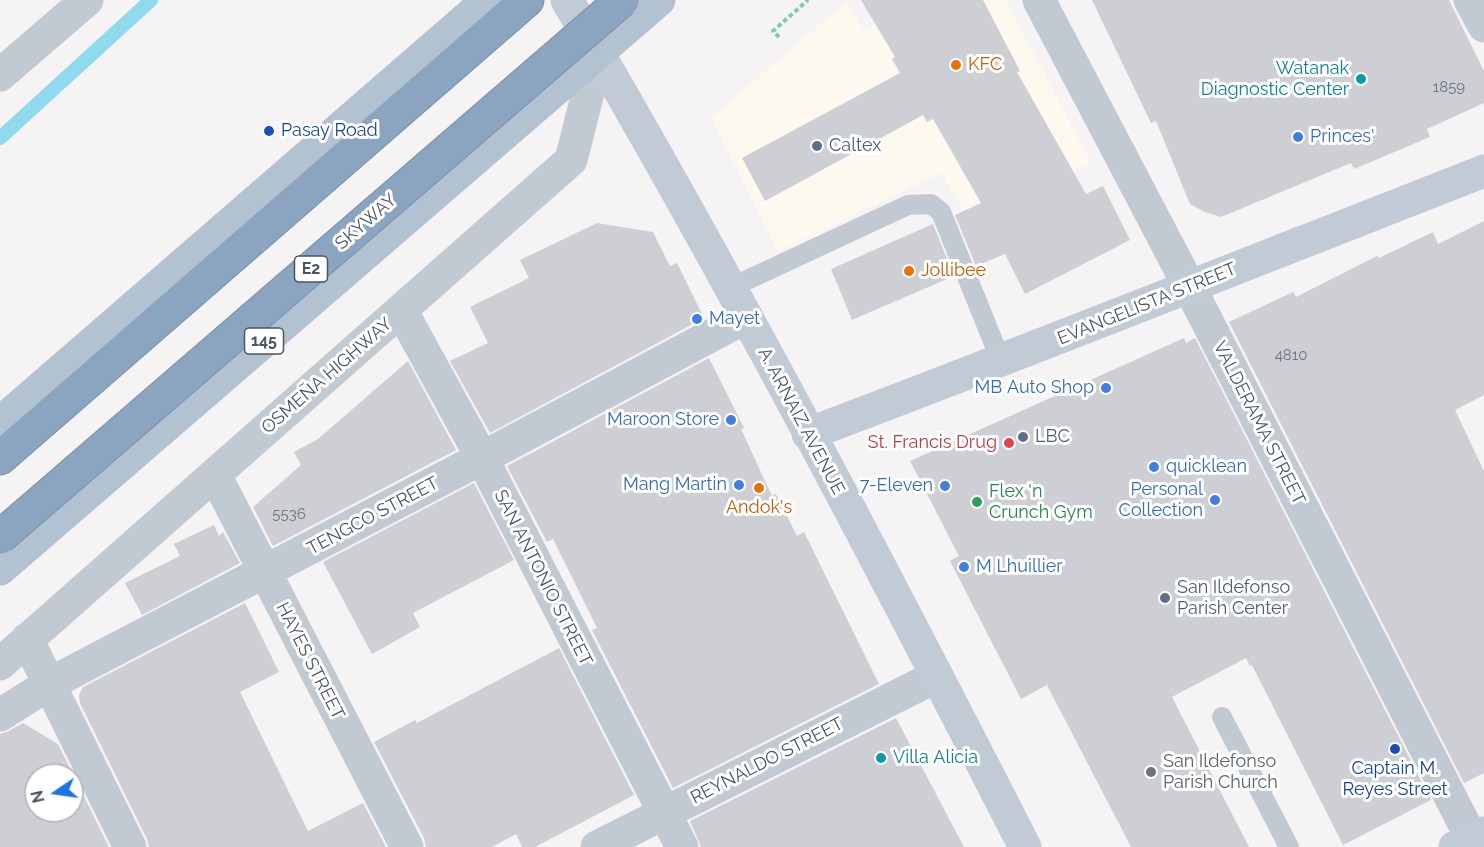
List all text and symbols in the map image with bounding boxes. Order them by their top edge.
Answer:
place label: KFC [968,54,1002,76]
marker: KFC [949,58,963,72]
place label: Watanak Diagnostic Center [1201,58,1349,100]
marker: Watanak Diagnostic Center [1354,72,1368,86]
house number: 1859 [1433,78,1465,96]
place label: Pasay Road [281,120,378,142]
marker: Pasay Road [262,124,276,138]
place label: Princes' [1310,126,1374,148]
marker: Princes' [1291,130,1305,144]
place label: Caltex [829,135,881,157]
marker: Caltex [810,139,824,153]
street label: SKYWAY [331,189,401,255]
road number: E2 [294,256,328,282]
street label: EVANGELISTA STREET [1054,258,1240,350]
place label: Jollibee [921,260,986,282]
marker: Jollibee [902,264,916,278]
place label: Mayet [709,308,760,330]
marker: Mayet [690,312,704,326]
street label: OSMEÑA HIGHWAY [257,313,397,439]
road number: 145 [244,328,284,354]
street label: VALDERAMA STREET [1208,338,1310,508]
street label: A. ARNAIZ AVENUE [753,344,849,498]
house number: 4810 [1275,346,1307,364]
place label: MB Auto Shop [975,377,1094,399]
marker: MB Auto Shop [1099,381,1113,395]
place label: Maroon Store [607,409,719,431]
marker: Maroon Store [724,413,738,427]
place label: LBC [1035,426,1070,448]
marker: LBC [1016,430,1030,444]
place label: St. Francis Drug [868,432,997,454]
marker: St. Francis Drug [1002,436,1016,450]
place label: quicklean [1166,456,1247,478]
marker: quicklean [1147,460,1161,474]
street label: TENGCO STREET [304,472,442,560]
place label: Mang Martin [623,474,727,496]
place label: 7-Eleven [860,475,933,497]
marker: Mang Martin [732,478,746,492]
marker: 7-Eleven [938,479,952,493]
place label: Personal Collection [1119,479,1203,522]
marker: Andok's [752,481,766,495]
place label: Flex 'n Crunch Gym [989,481,1093,524]
street label: SAN ANTONIO STREET [489,486,597,670]
marker: Personal Collection [1208,493,1222,507]
marker: Flex 'n Crunch Gym [970,495,984,509]
place label: Andok's [726,497,792,519]
house number: 5536 [272,505,306,523]
place label: M Lhuillier [976,556,1063,578]
marker: M Lhuillier [957,560,971,574]
place label: San Ildefonso Parish Center [1177,577,1290,620]
marker: San Ildefonso Parish Center [1158,591,1172,605]
street label: HAYES STREET [271,599,349,723]
street label: REYNALDO STREET [687,713,847,809]
marker: Captain M. Reyes Street [1388,742,1402,756]
place label: Villa Alicia [893,747,978,769]
marker: Villa Alicia [874,751,888,765]
place label: San Ildefonso Parish Church [1163,751,1278,794]
place label: Captain M. Reyes Street [1343,758,1447,800]
north arrow [24,763,84,823]
marker: San Ildefonso Parish Church [1144,765,1158,779]
text: N [27,789,49,805]

